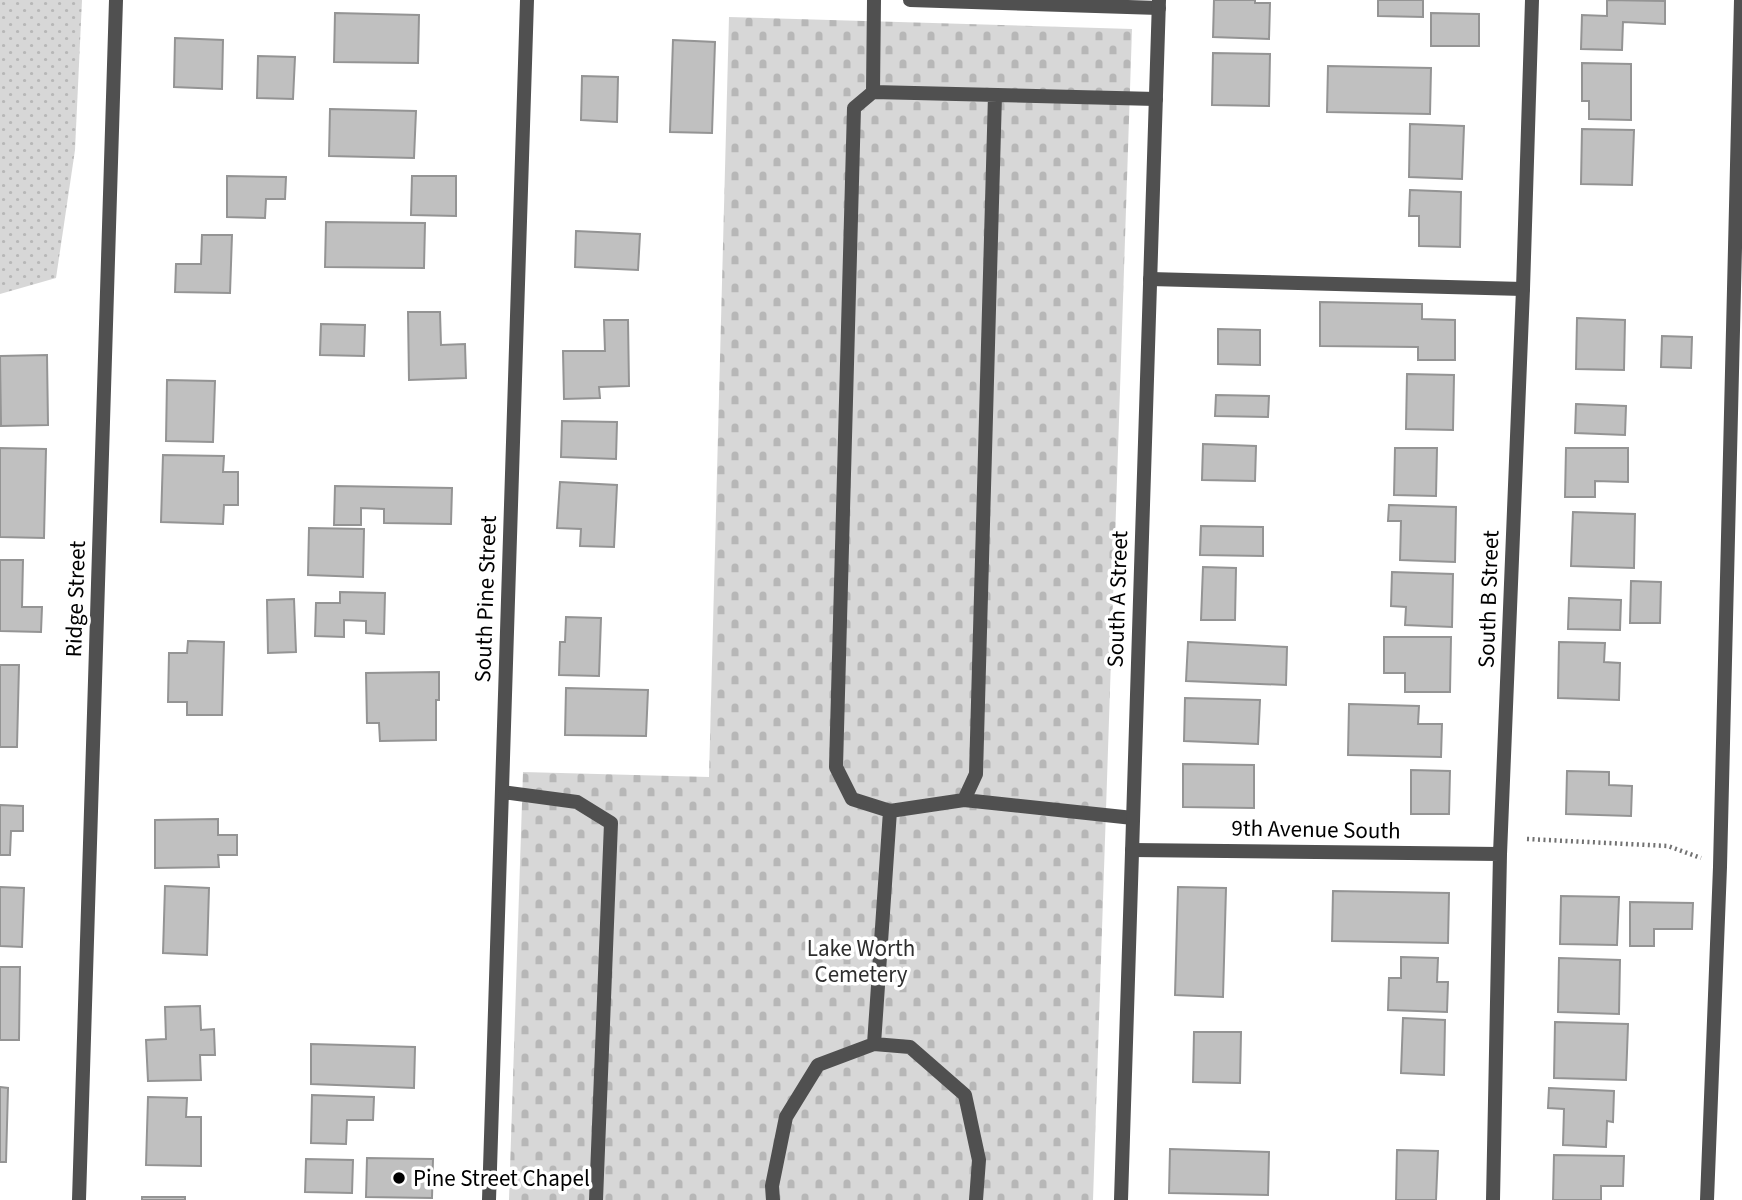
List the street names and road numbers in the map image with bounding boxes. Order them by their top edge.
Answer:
street label: South Pine Street [466,515,505,683]
street label: South B Street [1470,529,1507,669]
street label: South A Street [1099,530,1136,668]
street label: Ridge Street [57,540,94,658]
street label: 9th Avenue South [1231,812,1401,847]

